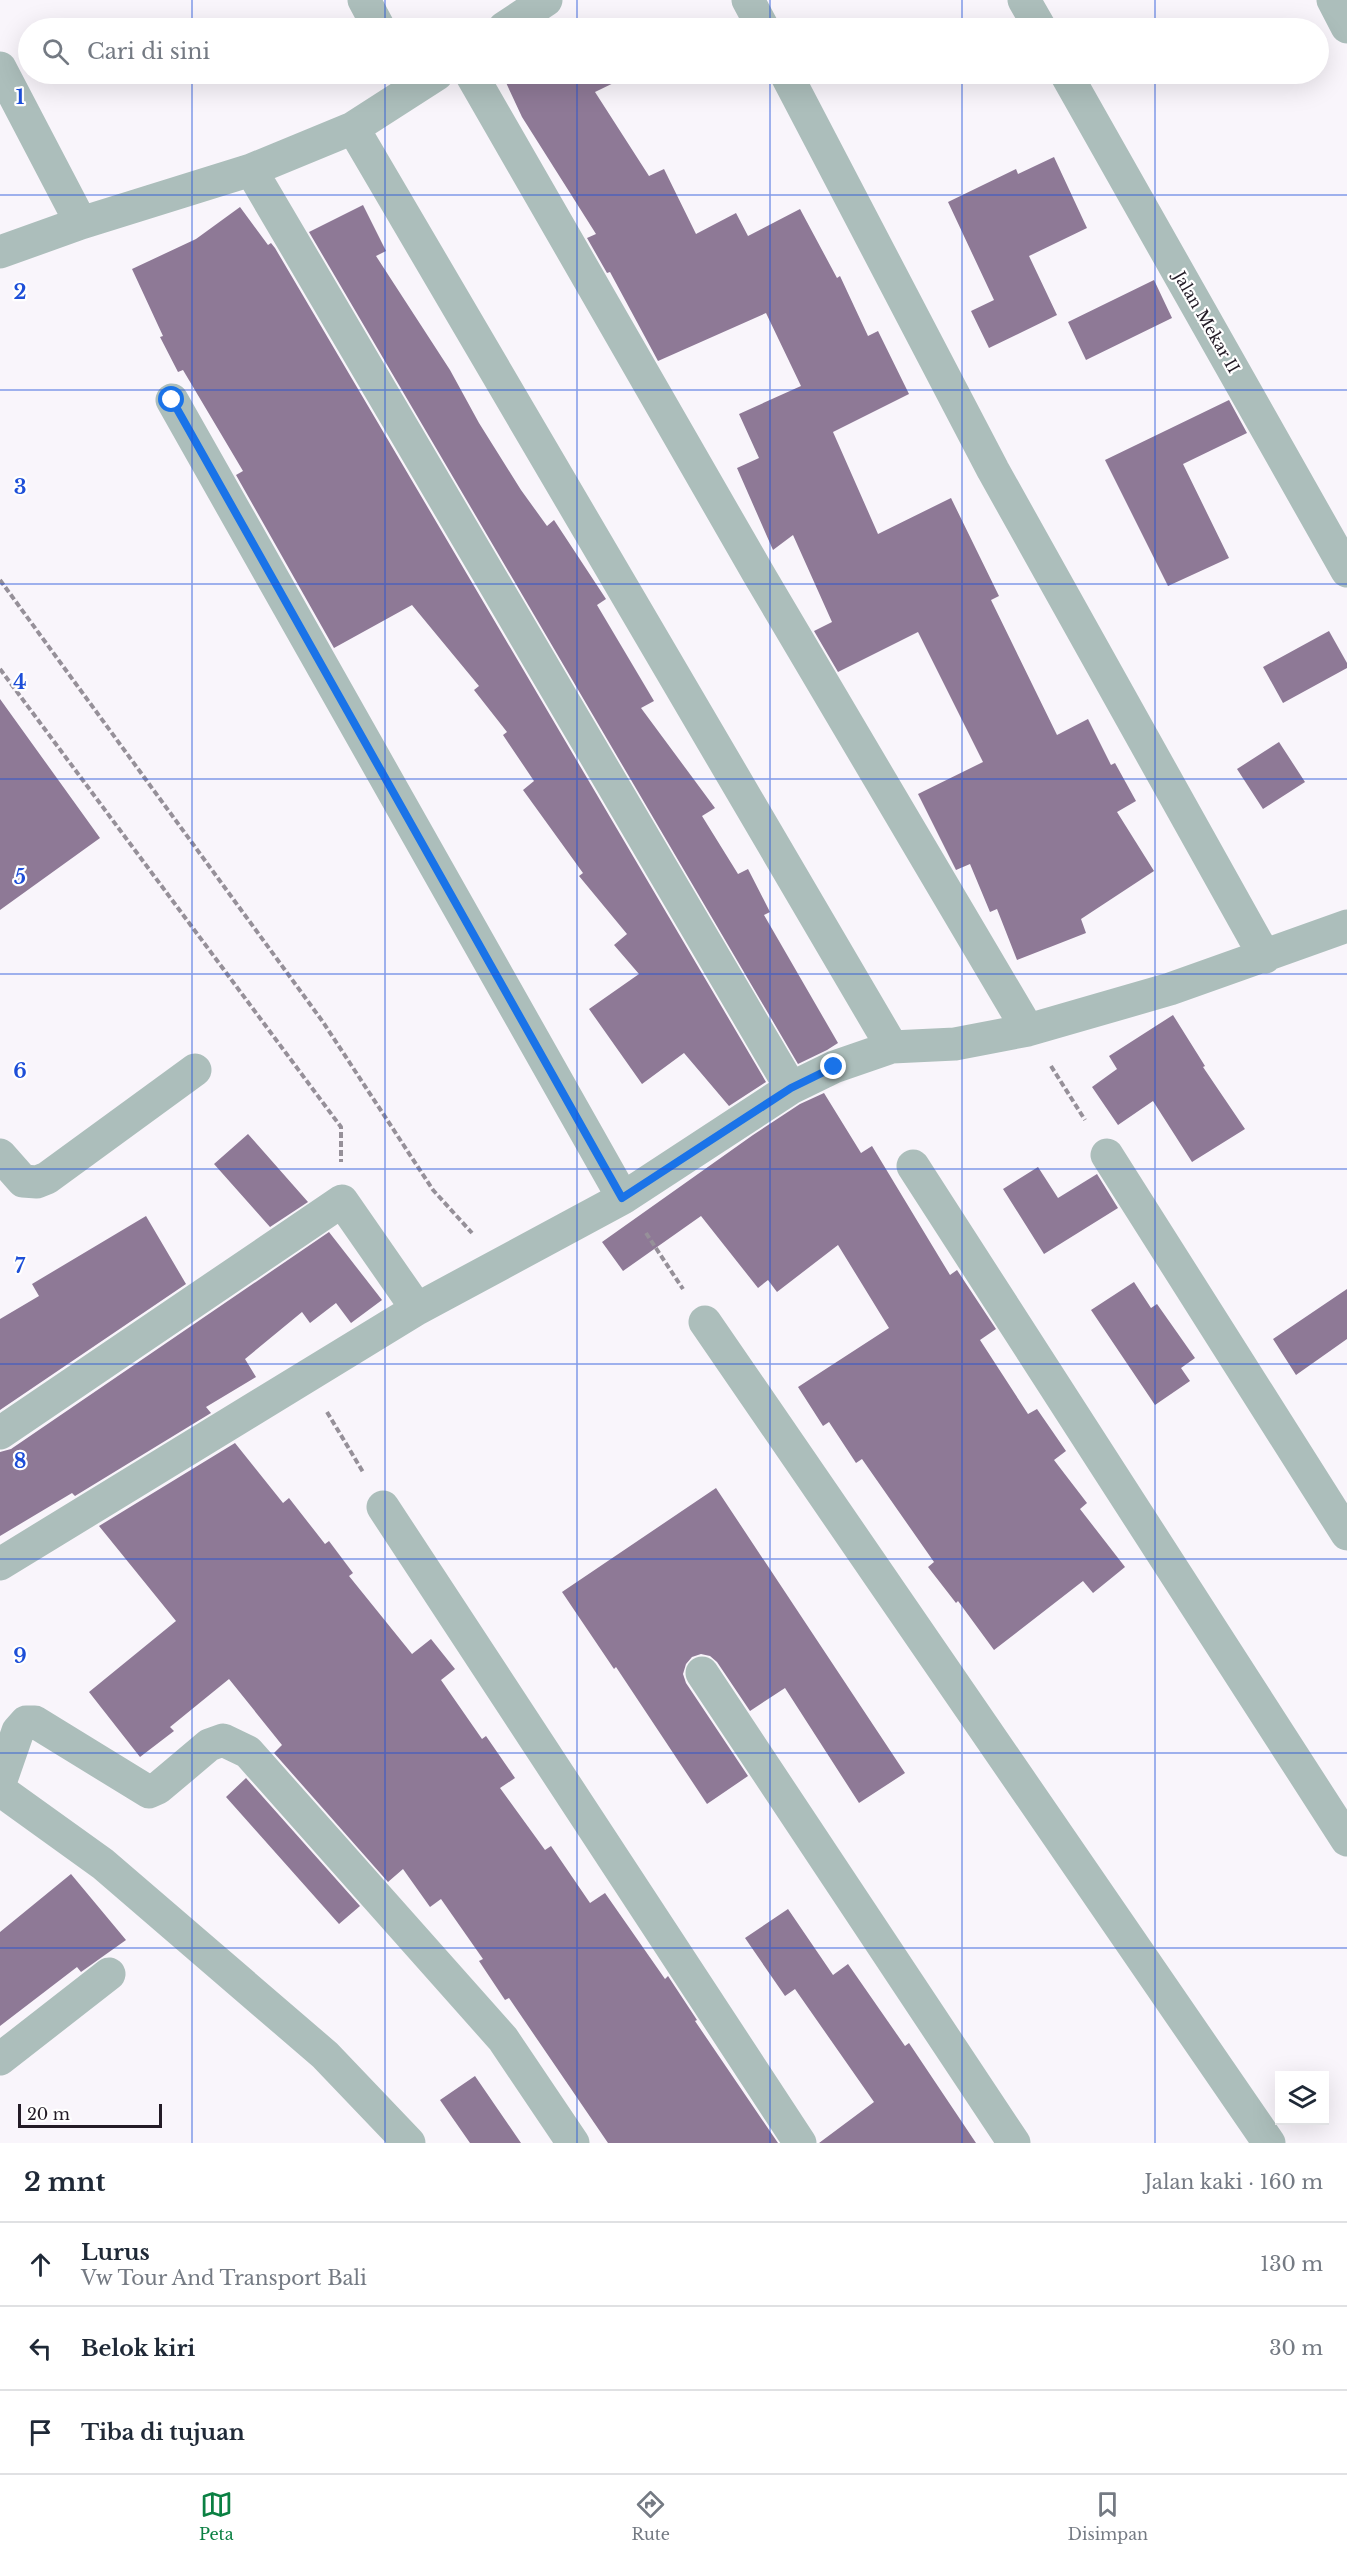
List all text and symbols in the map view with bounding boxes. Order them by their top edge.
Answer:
search box [18,18,1329,84]
icon: search [39,35,72,68]
text: Cari di sini [87,38,210,65]
text: 1 [16,85,25,109]
street label: Jalan Mekar II [1169,266,1244,377]
text: 2 [13,280,27,304]
route start [158,386,184,412]
text: 3 [14,475,26,499]
text: 4 [13,670,27,694]
text: 5 [14,865,26,889]
route end [820,1053,846,1079]
text: 6 [13,1059,27,1083]
text: 7 [15,1254,26,1278]
text: 8 [14,1449,26,1473]
text: 9 [13,1644,27,1668]
map controls [1275,2071,1329,2125]
button: layers [1275,2071,1329,2125]
scale bar [18,2101,162,2128]
text: 20 m [27,2104,70,2124]
text: 2 mnt [24,2166,105,2198]
text: Jalan kaki · 160 m [1145,2170,1323,2194]
text: Lurus [81,2239,150,2266]
icon: ahead [24,2248,57,2281]
text: 130 m [1260,2252,1323,2276]
text: Vw Tour And Transport Bali [81,2266,367,2290]
icon: left [24,2332,57,2365]
text: Belok kiri [81,2335,195,2362]
text: 30 m [1269,2336,1323,2360]
icon: arrive [24,2416,57,2449]
text: Tiba di tujuan [81,2419,245,2446]
tab: Peta [199,2488,234,2544]
tab: Rute [631,2488,670,2544]
tab: Disimpan [1068,2488,1148,2544]

